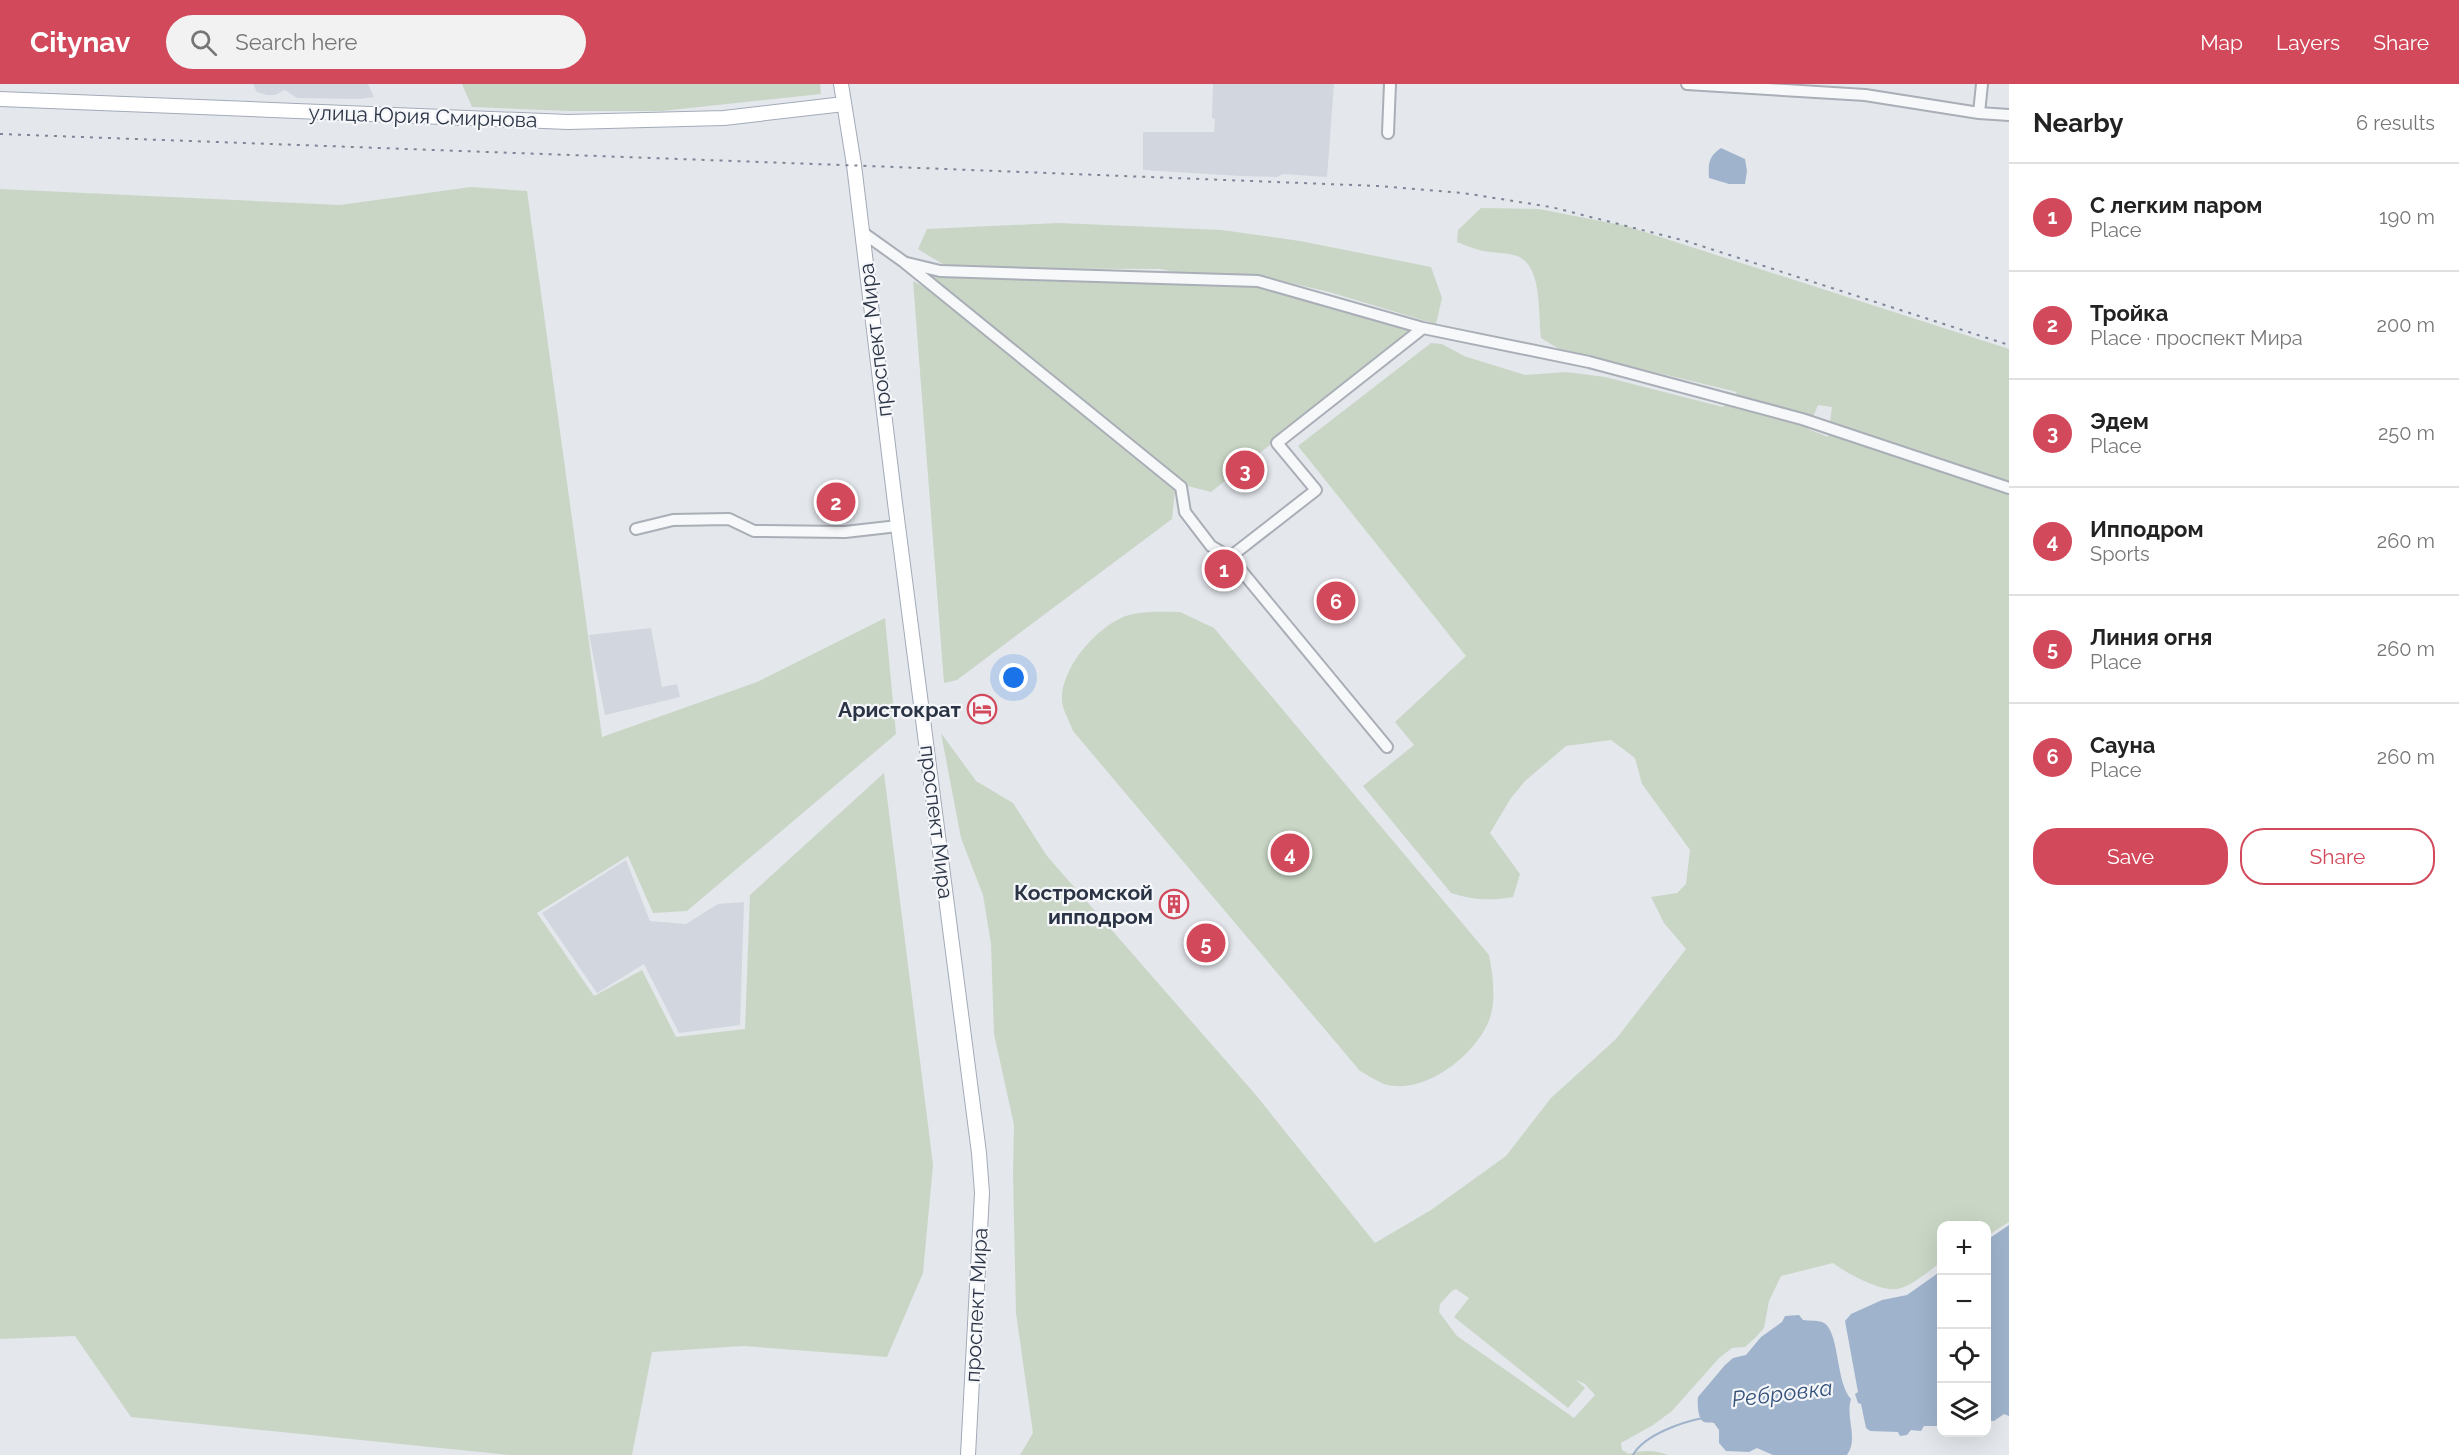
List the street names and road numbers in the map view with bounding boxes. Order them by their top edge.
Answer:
street label: улица Юрия Смирнова [308,100,538,132]
street label: проспект Мира [853,262,897,418]
street label: проспект Мира [915,744,959,900]
street label: проспект Мира [959,1227,993,1383]

